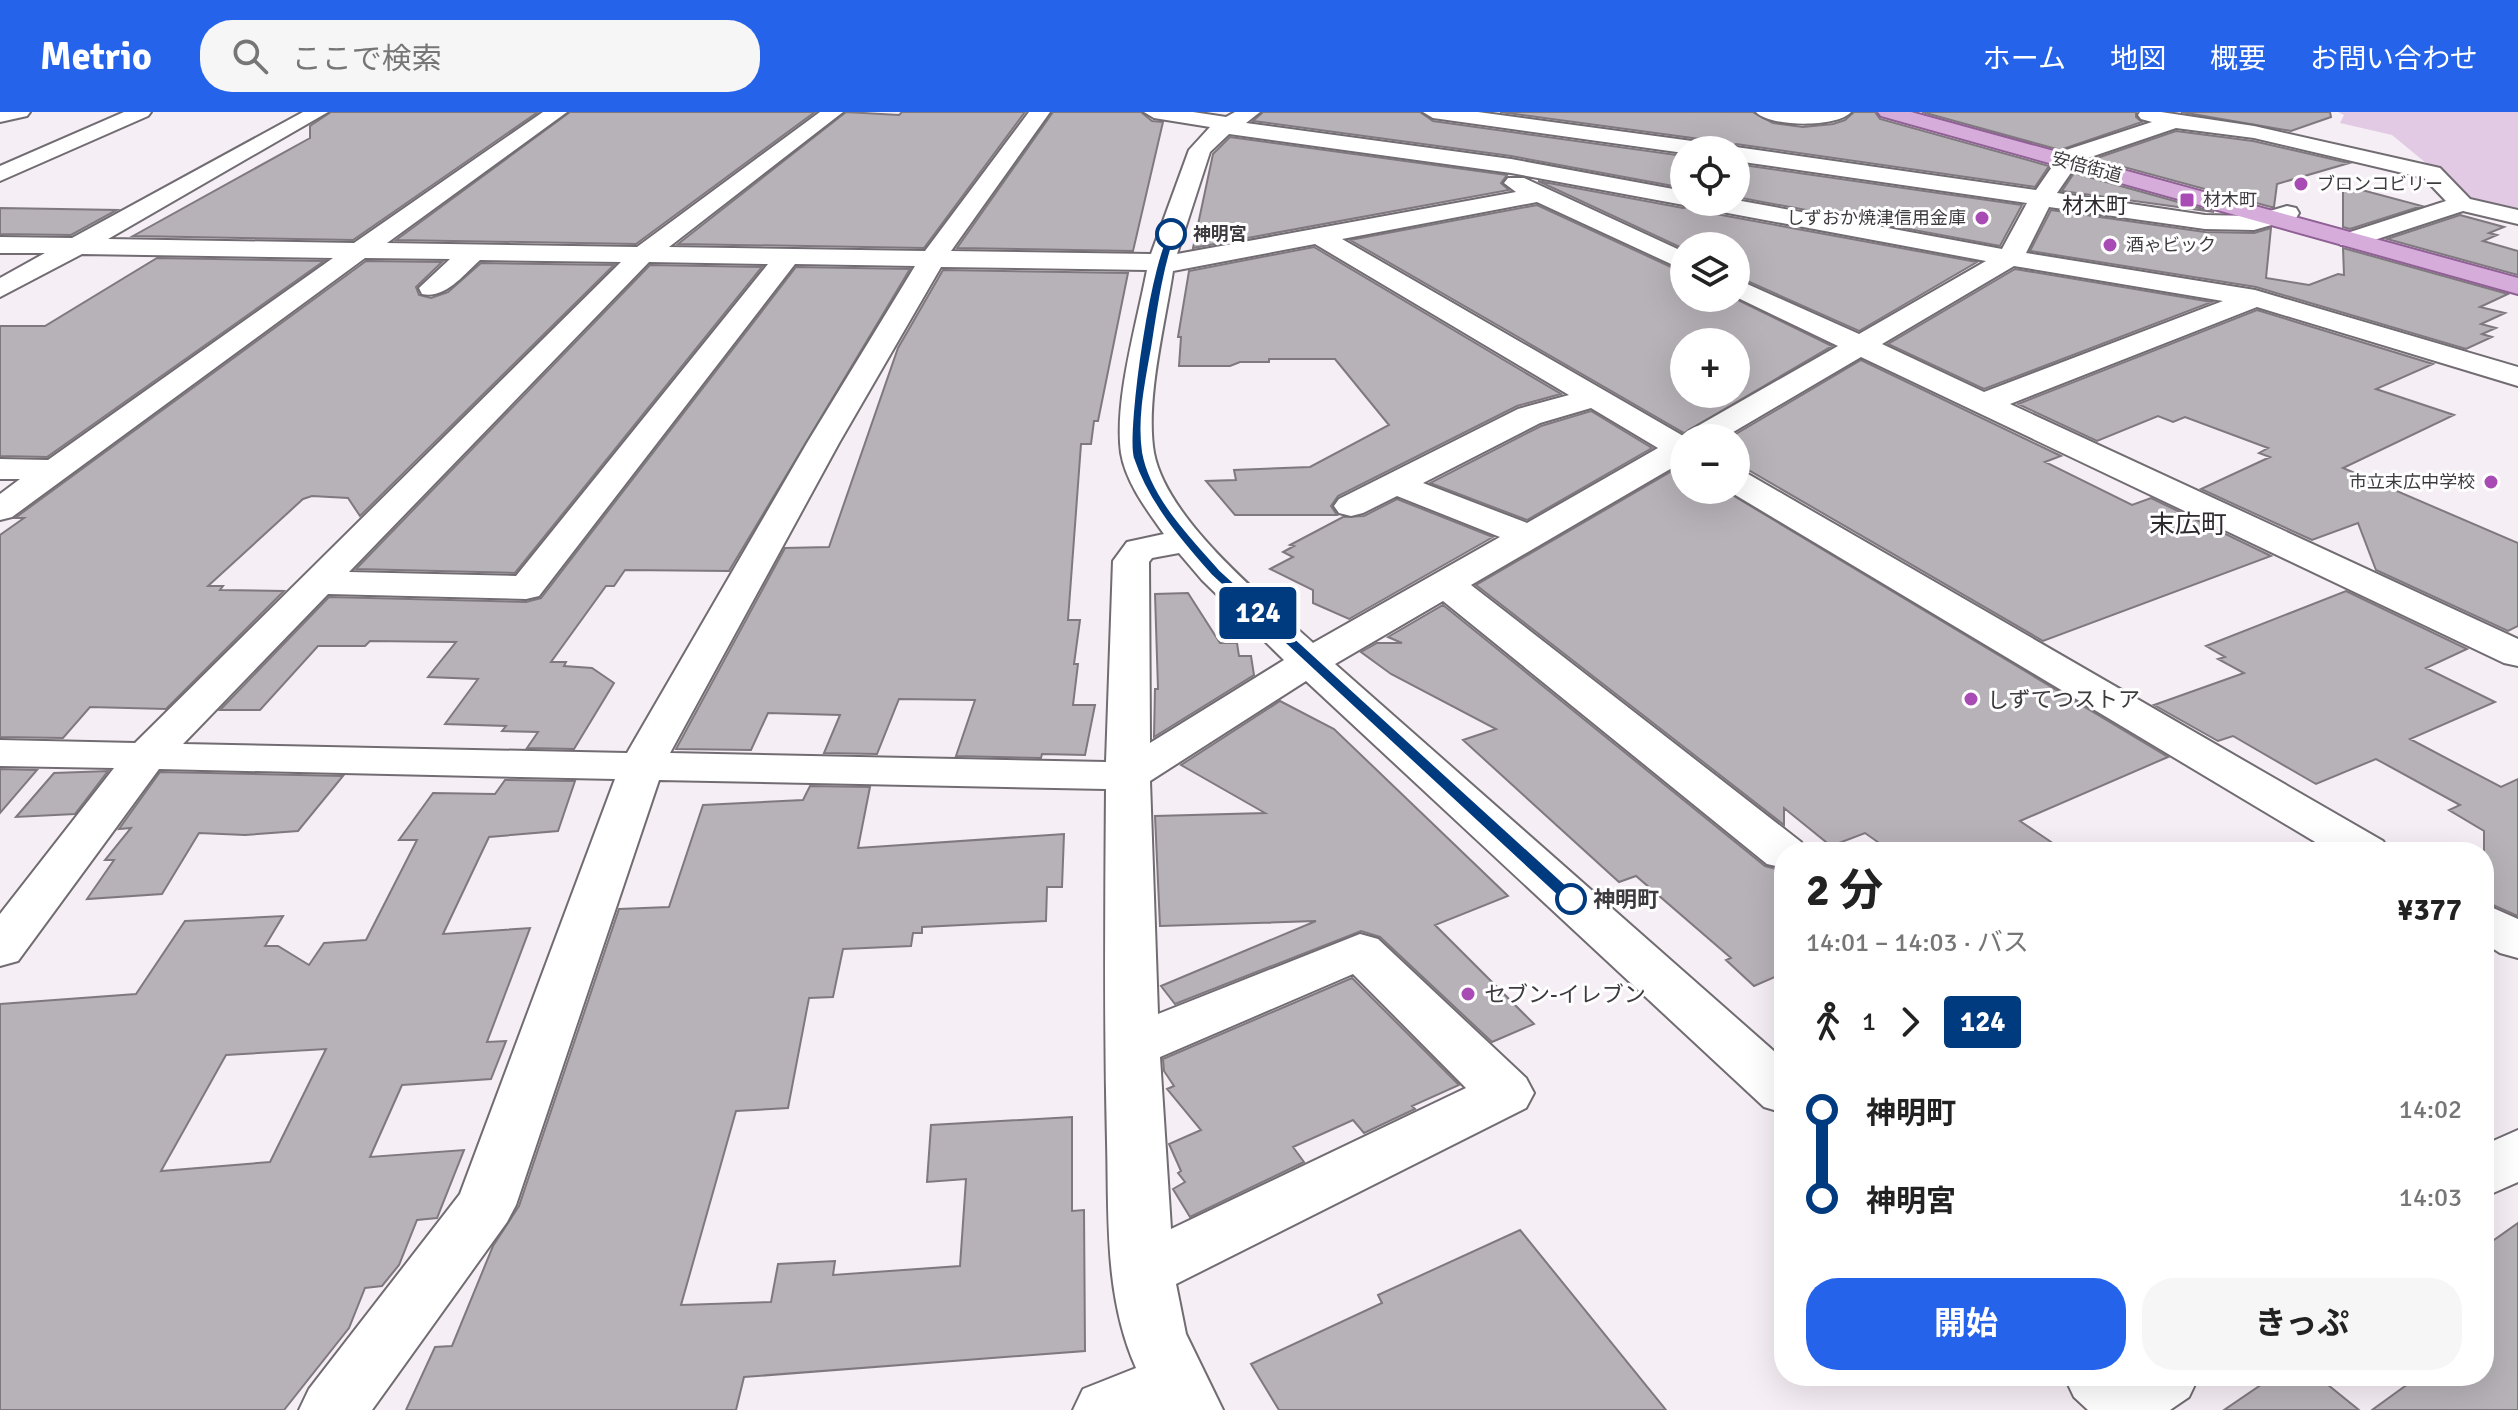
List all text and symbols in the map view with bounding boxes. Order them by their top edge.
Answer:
search box [200,20,760,92]
text: Metrio [40,33,152,80]
icon: search [228,34,272,78]
text: ここで検索 [292,41,442,78]
text: ホーム [1983,42,2066,76]
text: 地図 [2110,42,2166,76]
text: 概要 [2210,42,2266,76]
text: お問い合わせ [2310,42,2478,76]
map controls [1670,136,1750,504]
button: locate [1670,136,1750,216]
street label: 安倍街道 [2049,147,2125,187]
place label: ブロンコビリー [2317,173,2443,195]
marker: ブロンコビリー [2292,175,2310,193]
place label: 材木町 [2203,189,2257,211]
marker: 材木町 [2178,191,2196,209]
district label: 材木町 [2062,192,2128,219]
place label: しずおか焼津信用金庫 [1786,207,1966,229]
marker: しずおか焼津信用金庫 [1973,209,1991,227]
marker: 神明宮 [1156,219,1186,249]
place label: 神明宮 [1193,223,1247,245]
button: layers [1670,232,1750,312]
place label: 酒ゃビック [2126,234,2216,256]
marker: 酒ゃビック [2101,236,2119,254]
button: + [1670,328,1750,408]
button: − [1670,424,1750,504]
place label: 市立末広中学校 [2349,471,2475,493]
marker: 市立末広中学校 [2482,473,2500,491]
district label: 末広町 [2149,509,2227,541]
line badge: 124 [1212,587,1304,639]
text: 124 [1235,596,1281,630]
place label: しずてつストア [1987,686,2140,713]
marker: しずてつストア [1962,690,1980,708]
text: 2 分 [1806,864,1883,918]
marker: 神明町 [1556,884,1586,914]
place label: 神明町 [1593,886,1659,913]
text: ¥377 [2397,892,2462,929]
text: 14:01 – 14:03 · バス [1806,927,2029,959]
place label: セブン-イレブン [1484,981,1646,1008]
marker: セブン-イレブン [1459,985,1477,1003]
icon: walk [1806,1000,1850,1044]
icon: forward [1888,1000,1932,1044]
text: 124 [1960,1005,2005,1039]
text: 1 [1862,1006,1876,1038]
text: 14:02 [2399,1094,2462,1126]
text: 神明町 [1866,1095,1956,1132]
text: 14:03 [2399,1182,2462,1214]
text: 神明宮 [1866,1183,1956,1220]
button: 開始 [1806,1278,2126,1370]
button: きっぷ [2142,1278,2462,1370]

